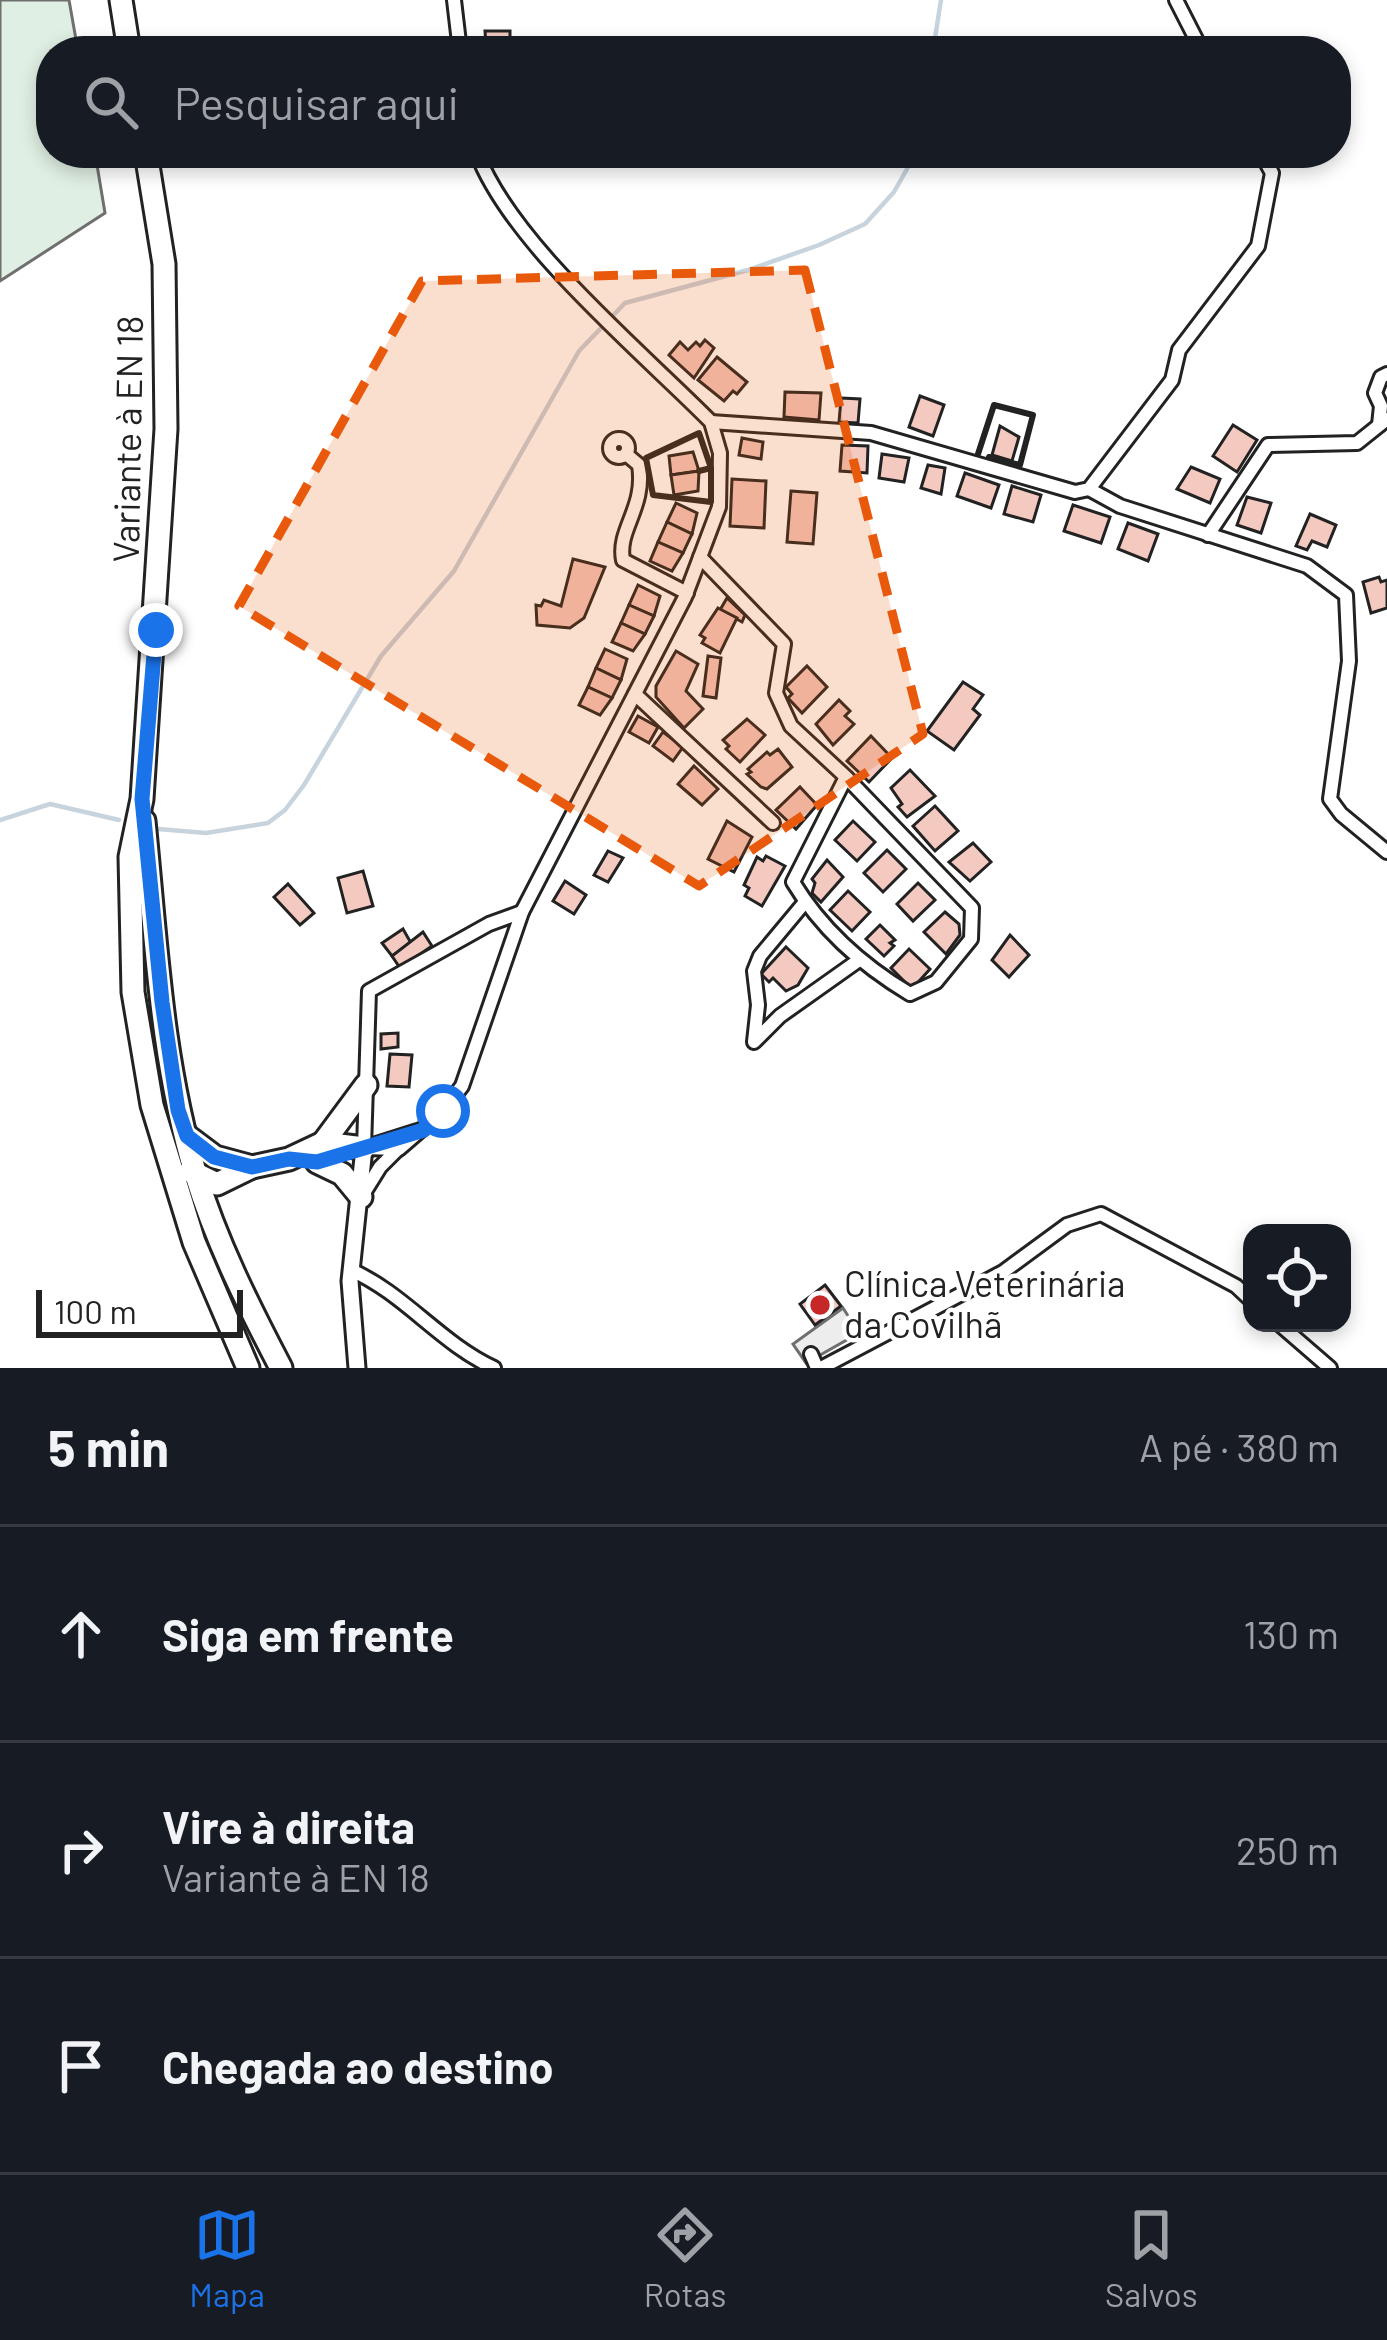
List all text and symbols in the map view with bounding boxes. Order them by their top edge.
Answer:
search box [36,36,1351,168]
icon: search [78,69,144,135]
text: Pesquisar aqui [174,75,459,129]
street label: Variante à EN 18 [103,315,150,563]
route end [129,603,183,657]
route start [416,1084,470,1138]
map controls [1243,1224,1351,1332]
button: locate [1243,1224,1351,1332]
place label: Clínica Veterinária da Covilhã [844,1261,1126,1345]
scale bar [36,1284,243,1337]
text: 100 m [54,1291,137,1331]
marker: Clínica Veterinária da Covilhã [807,1292,833,1318]
text: 5 min [48,1416,169,1477]
text: A pé · 380 m [1139,1423,1339,1470]
icon: ahead [48,1601,114,1667]
text: Siga em frente [162,1607,454,1661]
text: 130 m [1243,1610,1339,1657]
text: Vire à direita [162,1799,415,1853]
icon: right [48,1817,114,1883]
text: 250 m [1236,1826,1339,1873]
text: Variante à EN 18 [162,1853,430,1900]
icon: arrive [48,2033,114,2099]
text: Chegada ao destino [162,2039,554,2093]
tab: Mapa [189,2202,265,2314]
tab: Rotas [644,2202,726,2314]
tab: Salvos [1105,2202,1198,2314]

